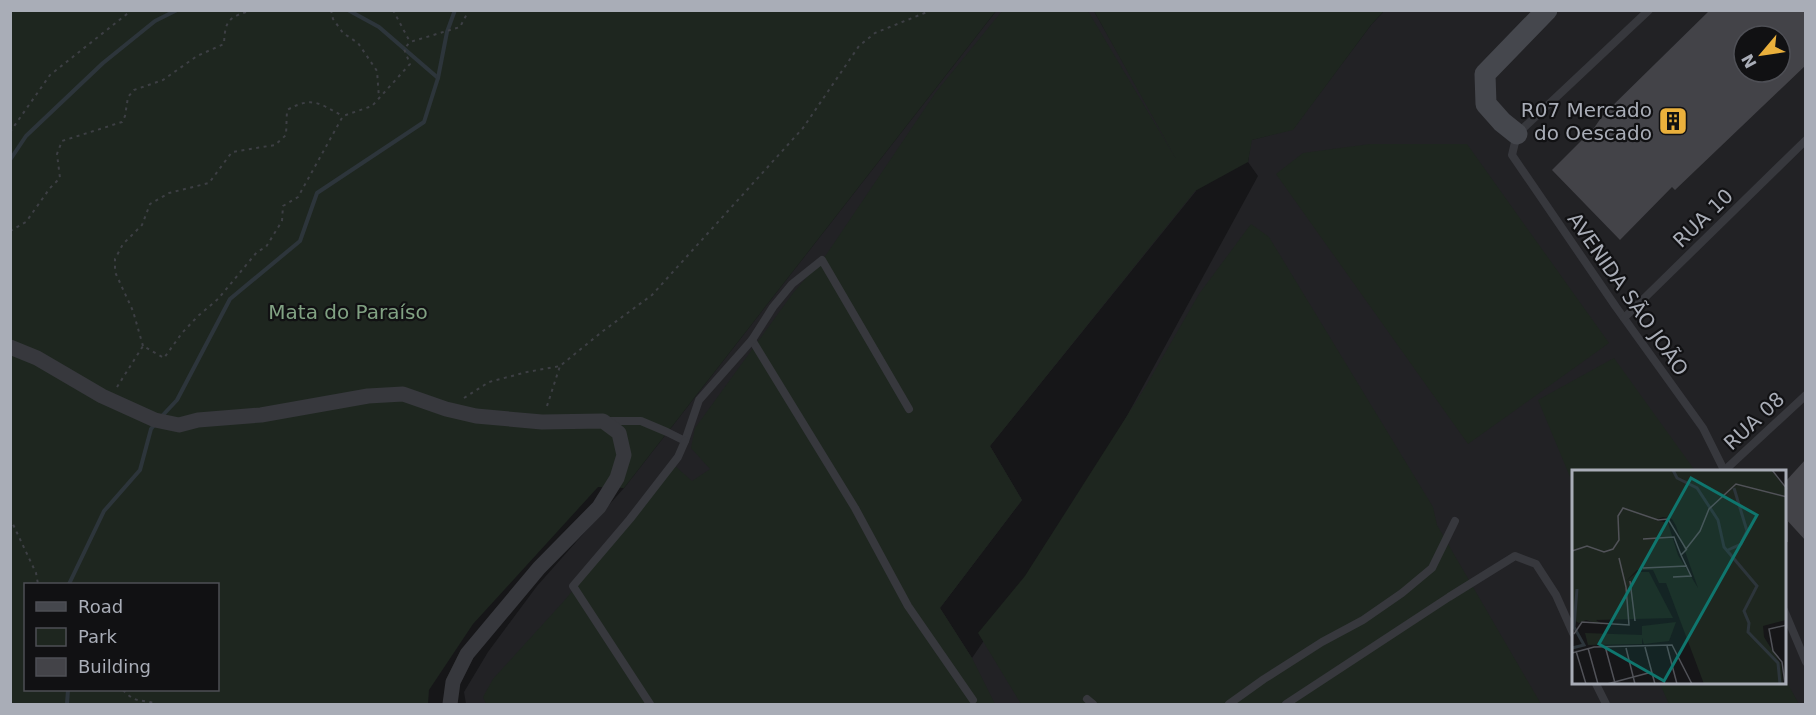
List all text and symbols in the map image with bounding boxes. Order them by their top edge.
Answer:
north arrow [1732,24,1792,84]
text: N [1738,51,1761,71]
place label: R07 Mercado do Oescado [1521,98,1652,145]
building icon: R07 Mercado do Oescado [1657,105,1689,137]
street label: RUA 10 [1668,184,1738,252]
street label: AVENIDA SÃO JOÃO [1563,208,1693,380]
park label: Mata do Paraíso [268,300,428,324]
street label: RUA 08 [1719,387,1789,455]
inset map [1572,470,1786,685]
legend [24,583,219,691]
text: Road [78,596,123,617]
text: Park [78,626,117,647]
text: Building [78,656,151,677]

